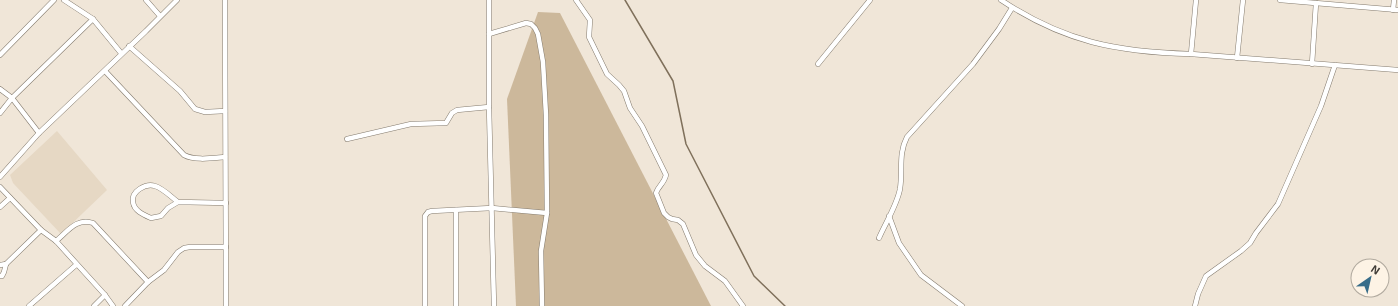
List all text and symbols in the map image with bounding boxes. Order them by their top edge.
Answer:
north arrow [1350,258,1390,298]
text: N [1369,262,1383,277]

